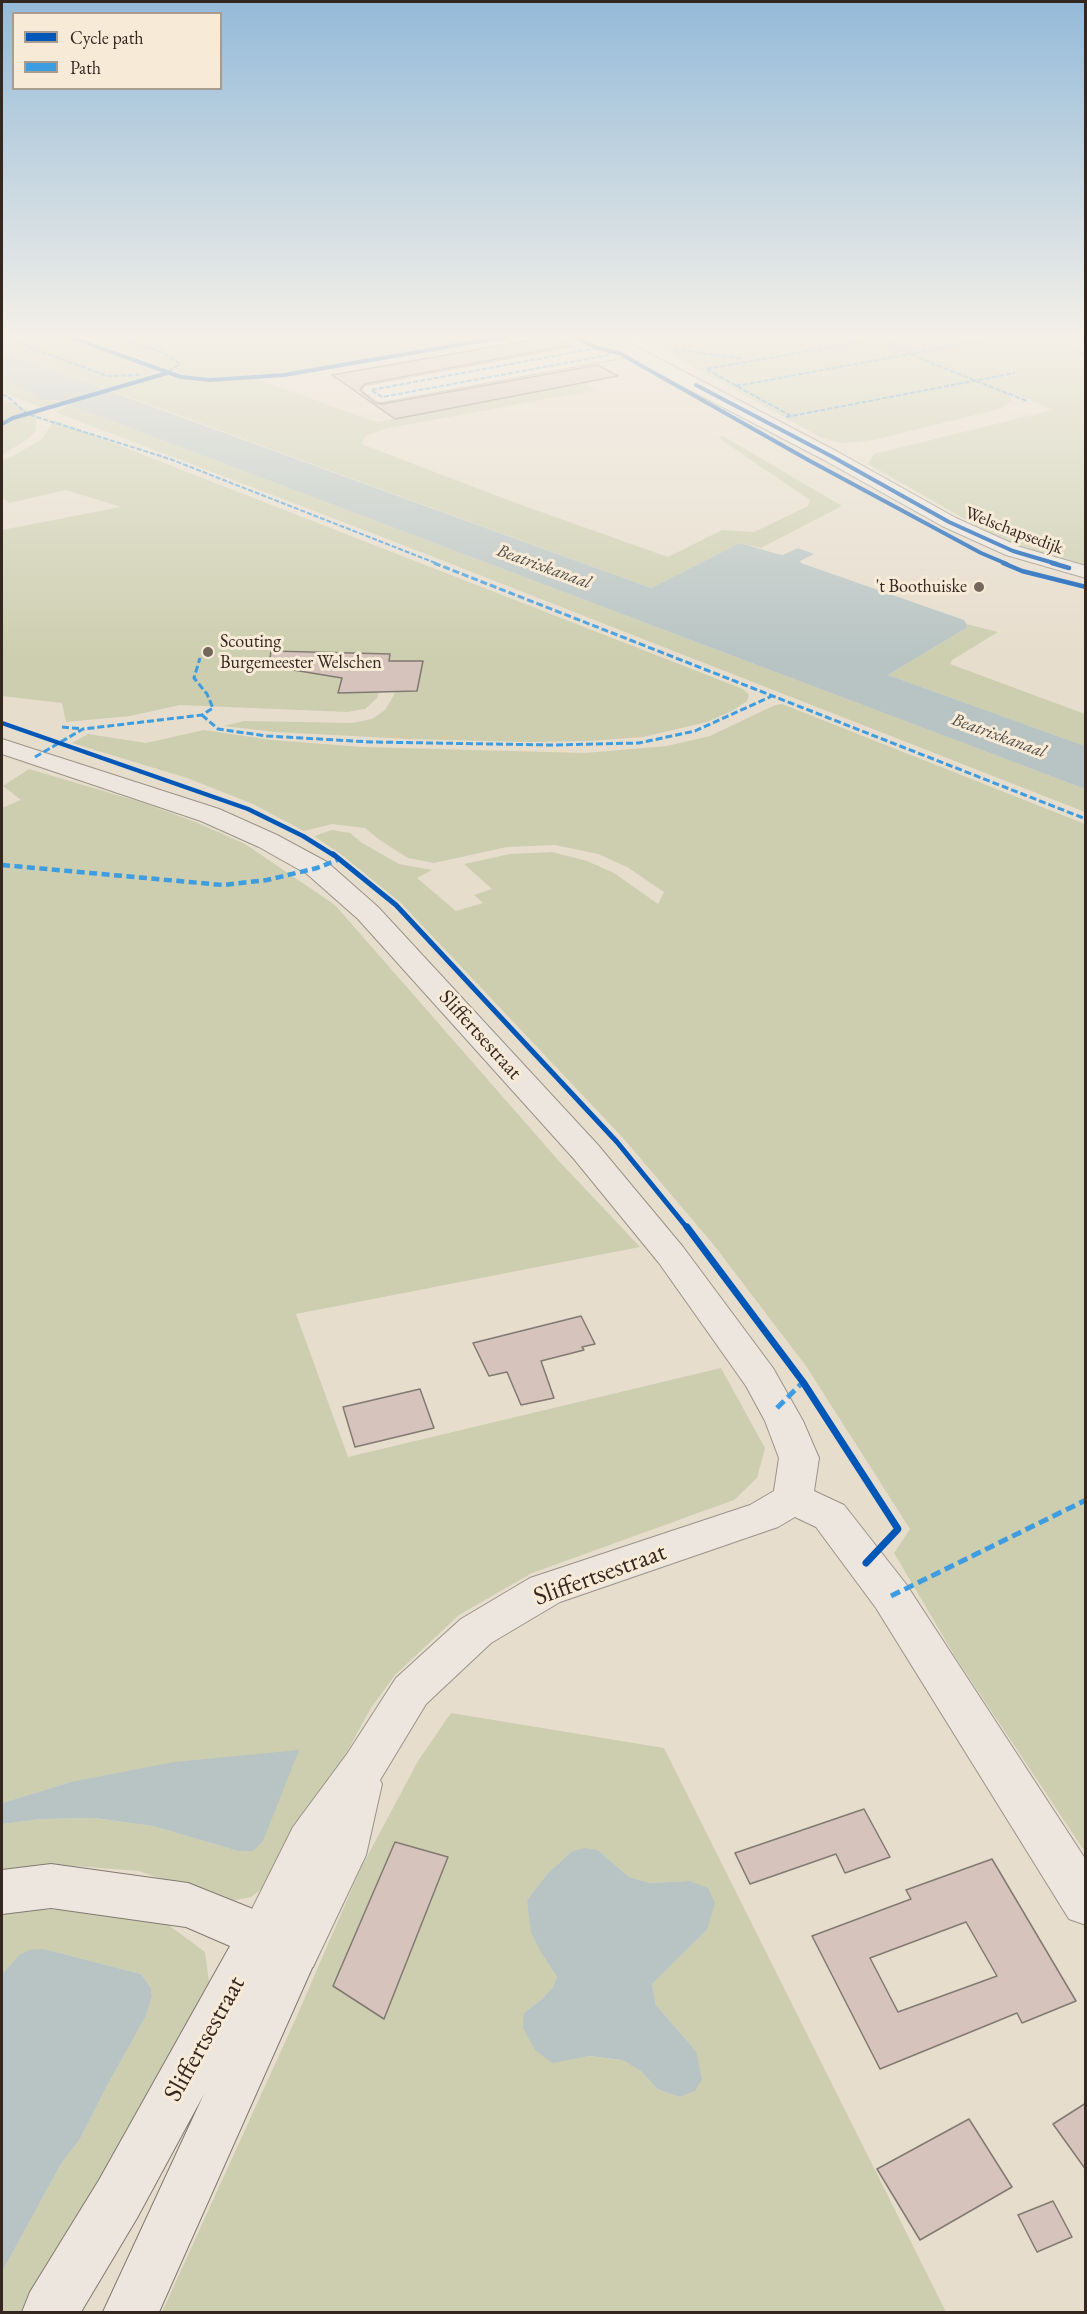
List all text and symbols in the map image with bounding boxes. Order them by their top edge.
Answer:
legend [12,12,222,90]
text: Cycle path [70,26,144,49]
text: Path [70,56,101,79]
street label: Welschapsedijk [962,502,1066,560]
water label: Beatrixkanaal [494,540,594,594]
place label: 't Boothuiske [876,576,967,598]
marker: 't Boothuiske [972,580,986,594]
place label: Scouting Burgemeester Welschen [220,631,382,674]
marker: Scouting Burgemeester Welschen [201,645,215,659]
water label: Beatrixkanaal [949,709,1049,763]
street label: Sliffertsestraat [433,985,527,1085]
street label: Sliffertsestraat [530,1537,670,1613]
street label: Sliffertsestraat [158,1971,252,2107]

